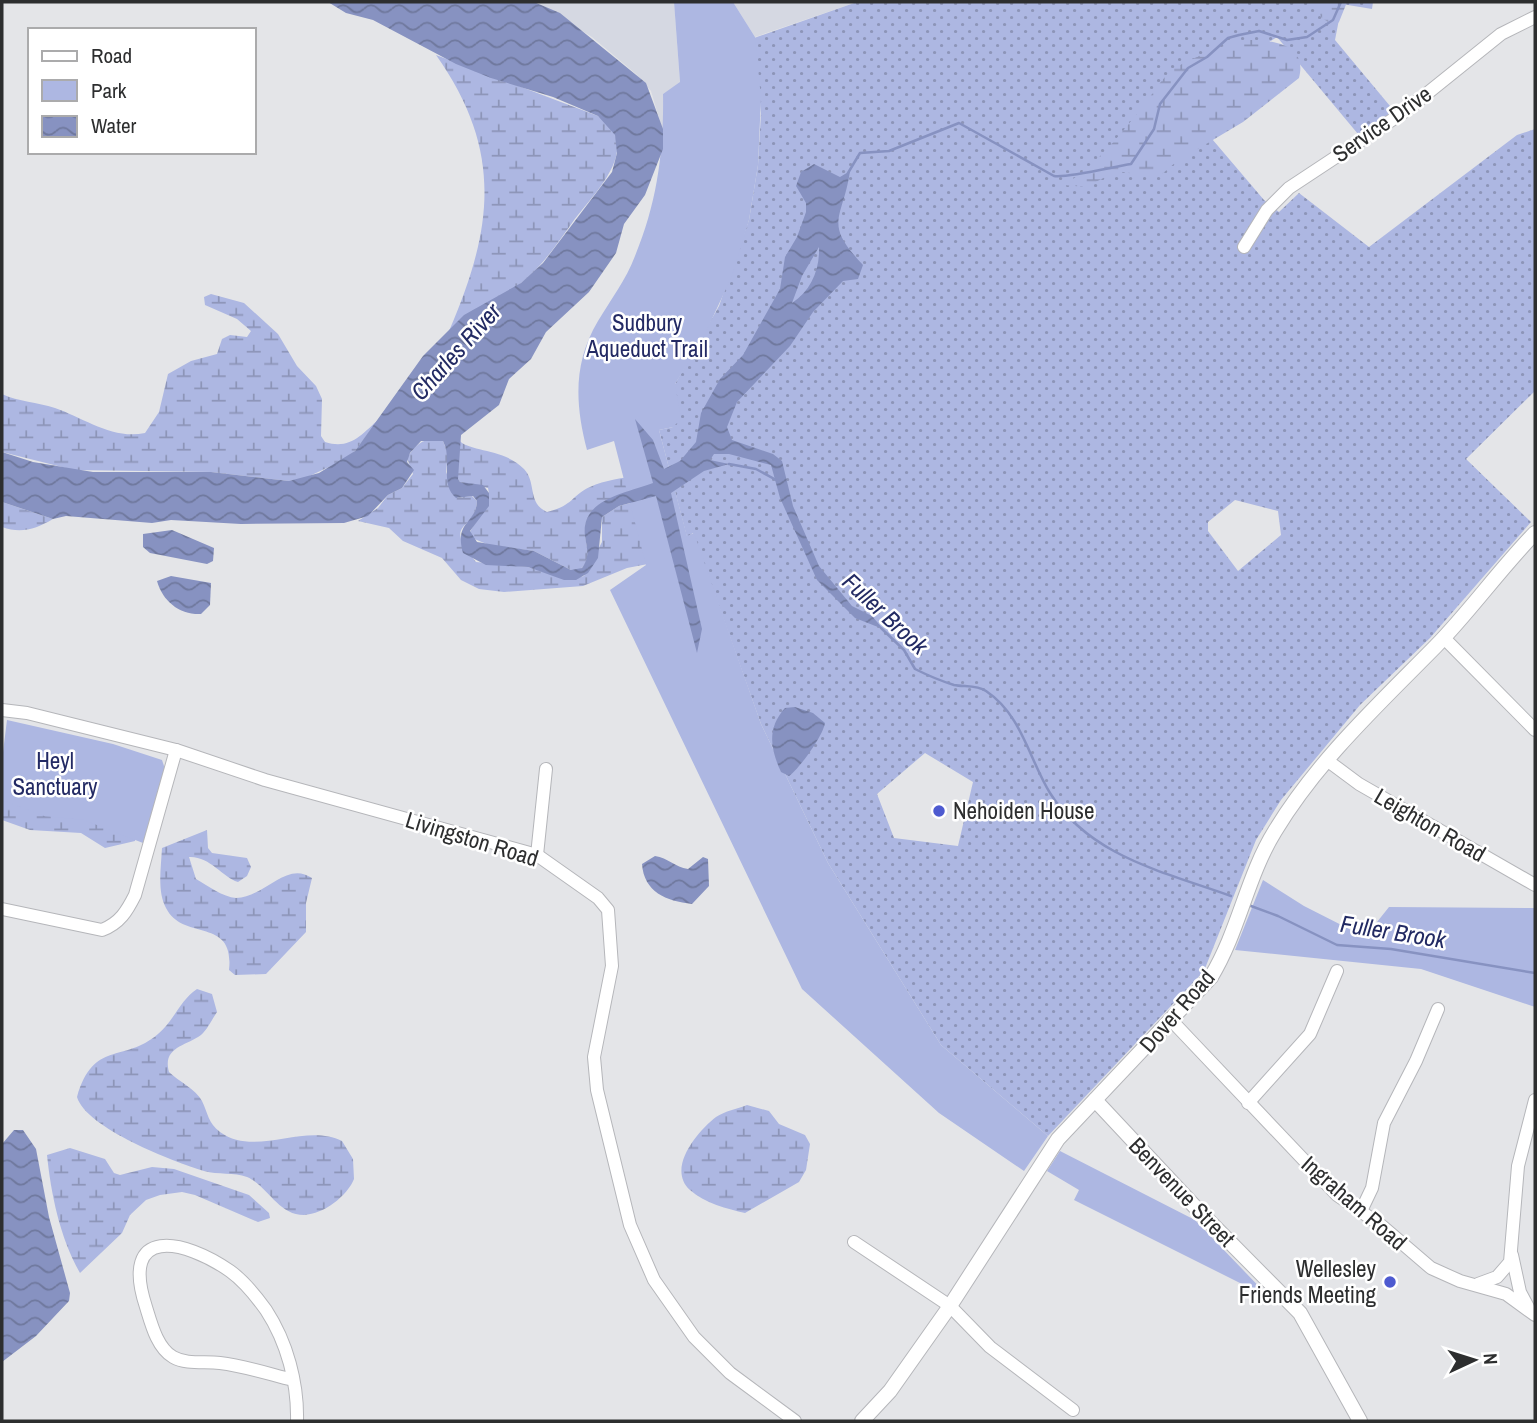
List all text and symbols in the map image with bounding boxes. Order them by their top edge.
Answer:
legend [28,28,256,154]
text: Road [91,41,132,70]
text: Park [91,76,127,105]
street label: Service Drive [1326,78,1437,169]
text: Water [91,111,137,140]
water label: Charles River [403,295,508,407]
park label: Sudbury Aqueduct Trail [585,307,708,364]
water label: Fuller Brook [836,565,936,662]
park label: Heyl Sanctuary [13,745,98,802]
street label: Leighton Road [1369,780,1492,869]
place label: Nehoiden House [953,795,1095,826]
marker: Nehoiden House [931,803,947,819]
street label: Livingston Road [402,804,542,873]
water label: Fuller Brook [1338,907,1449,955]
street label: Dover Road [1132,963,1221,1059]
street label: Benvenue Street [1122,1130,1242,1253]
street label: Ingraham Road [1295,1148,1414,1257]
place label: Wellesley Friends Meeting [1239,1253,1377,1310]
marker: Wellesley Friends Meeting [1382,1274,1398,1290]
north arrow [1439,1325,1509,1395]
text: N [1478,1352,1504,1365]

